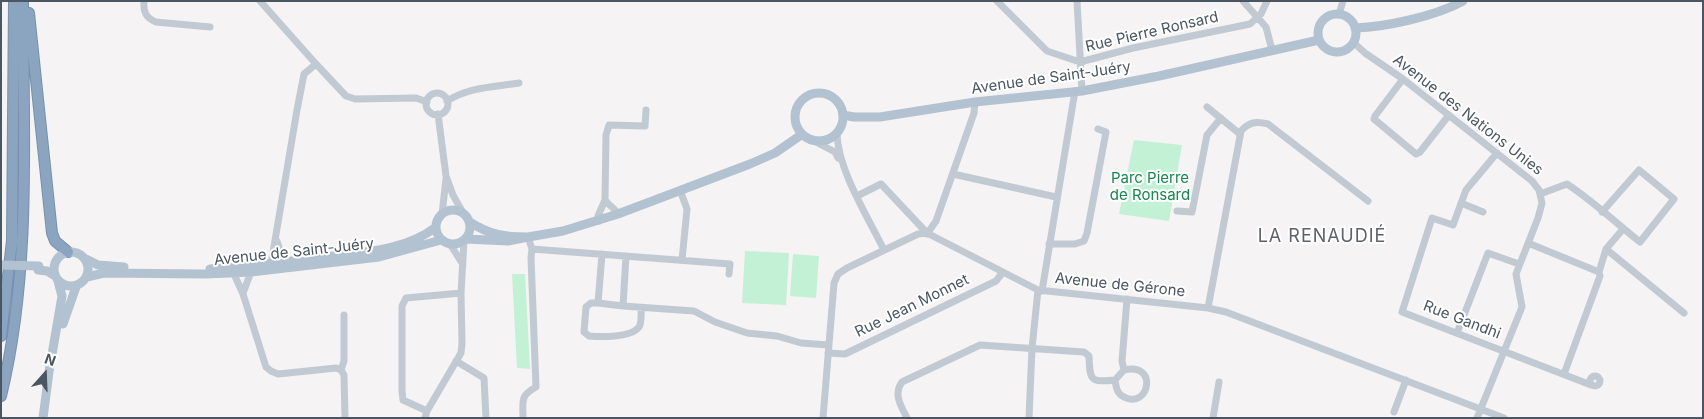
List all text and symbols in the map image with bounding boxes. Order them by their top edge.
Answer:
street label: Rue Pierre Ronsard [1084,8,1220,56]
street label: Avenue des Nations Unies [1389,51,1547,179]
street label: Avenue de Saint-Juéry [970,58,1132,98]
park label: Parc Pierre de Ronsard [1110,169,1190,204]
district label: LA RENAUDIÉ [1256,226,1388,248]
street label: Avenue de Saint-Juéry [213,235,375,269]
street label: Avenue de Gérone [1054,269,1186,301]
street label: Rue Jean Monnet [852,271,972,341]
street label: Rue Gandhi [1421,297,1503,343]
north arrow [20,349,70,399]
text: N [42,350,58,369]

